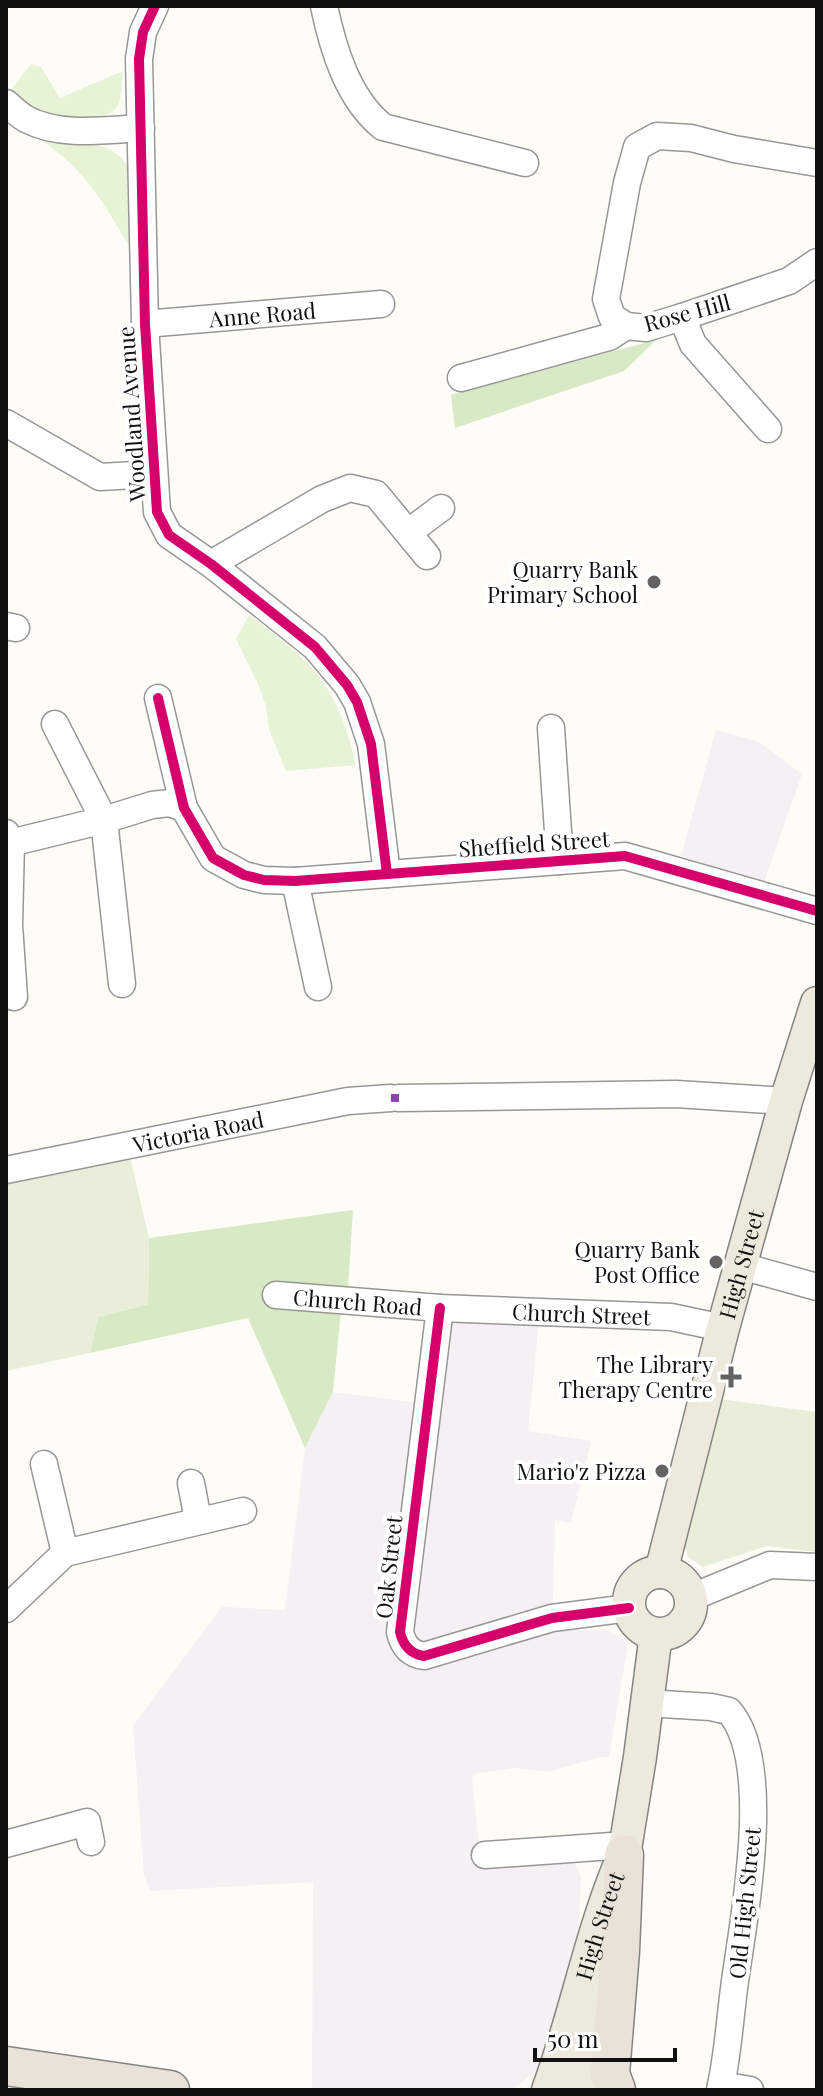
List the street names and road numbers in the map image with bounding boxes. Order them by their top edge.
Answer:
street label: Rose Hill [640,286,734,338]
street label: Anne Road [207,295,317,334]
street label: Woodland Avenue [110,325,152,504]
street label: Sheffield Street [458,823,612,863]
street label: Victoria Road [129,1103,266,1159]
street label: High Street [711,1205,771,1322]
street label: Church Road [292,1281,424,1322]
street label: Church Street [512,1296,652,1331]
street label: Oak Street [368,1513,408,1620]
street label: Old High Street [721,1824,767,1980]
street label: High Street [568,1866,631,1983]

